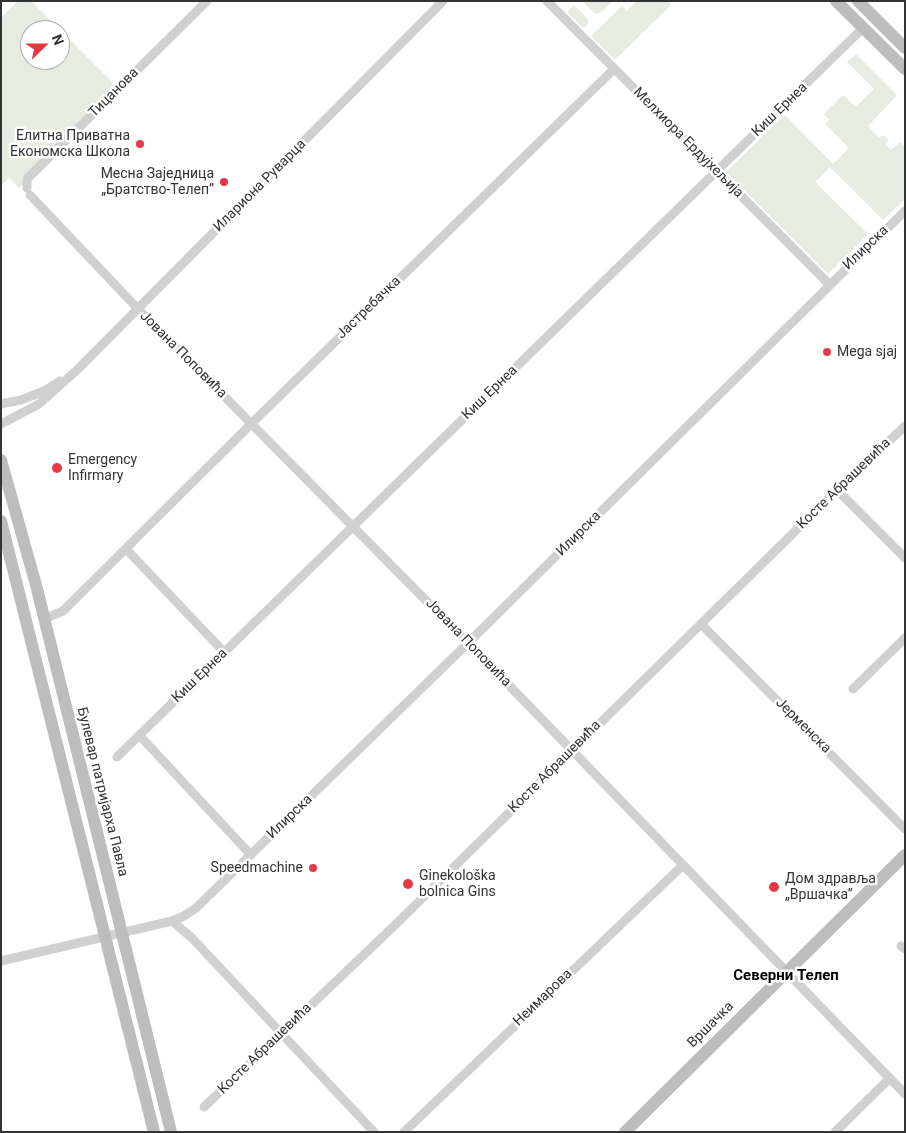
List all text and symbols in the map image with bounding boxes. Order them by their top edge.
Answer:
north arrow [20,20,70,70]
text: N [49,32,67,47]
street label: Тицанова [86,65,142,121]
street label: Киш Ернеа [749,79,811,141]
street label: Мелхиора Ердујхељија [629,84,747,202]
place label: Елитна Приватна Економска Школа [10,128,130,160]
street label: Илариона Руварца [210,136,310,236]
marker: Елитна Приватна Економска Школа [134,138,146,150]
place label: Месна Заједница „Братство-Телеп” [101,166,214,198]
marker: Месна Заједница „Братство-Телеп” [218,176,230,188]
street label: Илирска [840,222,892,274]
street label: Јастребачка [333,273,405,343]
street label: Јована Поповића [136,308,230,402]
place label: Mega sjaj [837,344,897,360]
marker: Mega sjaj [821,346,833,358]
street label: Киш Ернеа [459,362,521,424]
street label: Косте Абрашевића [794,435,894,533]
place label: Emergency Infirmary [68,452,137,484]
marker: Emergency Infirmary [50,461,64,475]
street label: Илирска [553,508,605,560]
street label: Јована Поповића [422,595,514,691]
street label: Киш Ернеа [169,645,231,707]
street label: Јерменска [772,695,834,757]
street label: Булевар патријарха Павла [73,706,131,878]
street label: Косте Абрашевића [505,717,605,817]
street label: Илирска [264,791,316,843]
place label: Speedmachine [211,860,303,876]
marker: Speedmachine [307,862,319,874]
place label: Ginekološka bolnica Gins [419,868,496,900]
place label: Дом здравља „Вршачка” [785,871,876,904]
marker: Ginekološka bolnica Gins [401,877,415,891]
marker: Дом здравља „Вршачка” [767,880,781,894]
street label: Неимарова [510,966,576,1030]
district label: Северни Телеп [733,967,839,985]
street label: Вршачка [684,998,738,1052]
street label: Косте Абрашевића [215,1000,315,1098]

